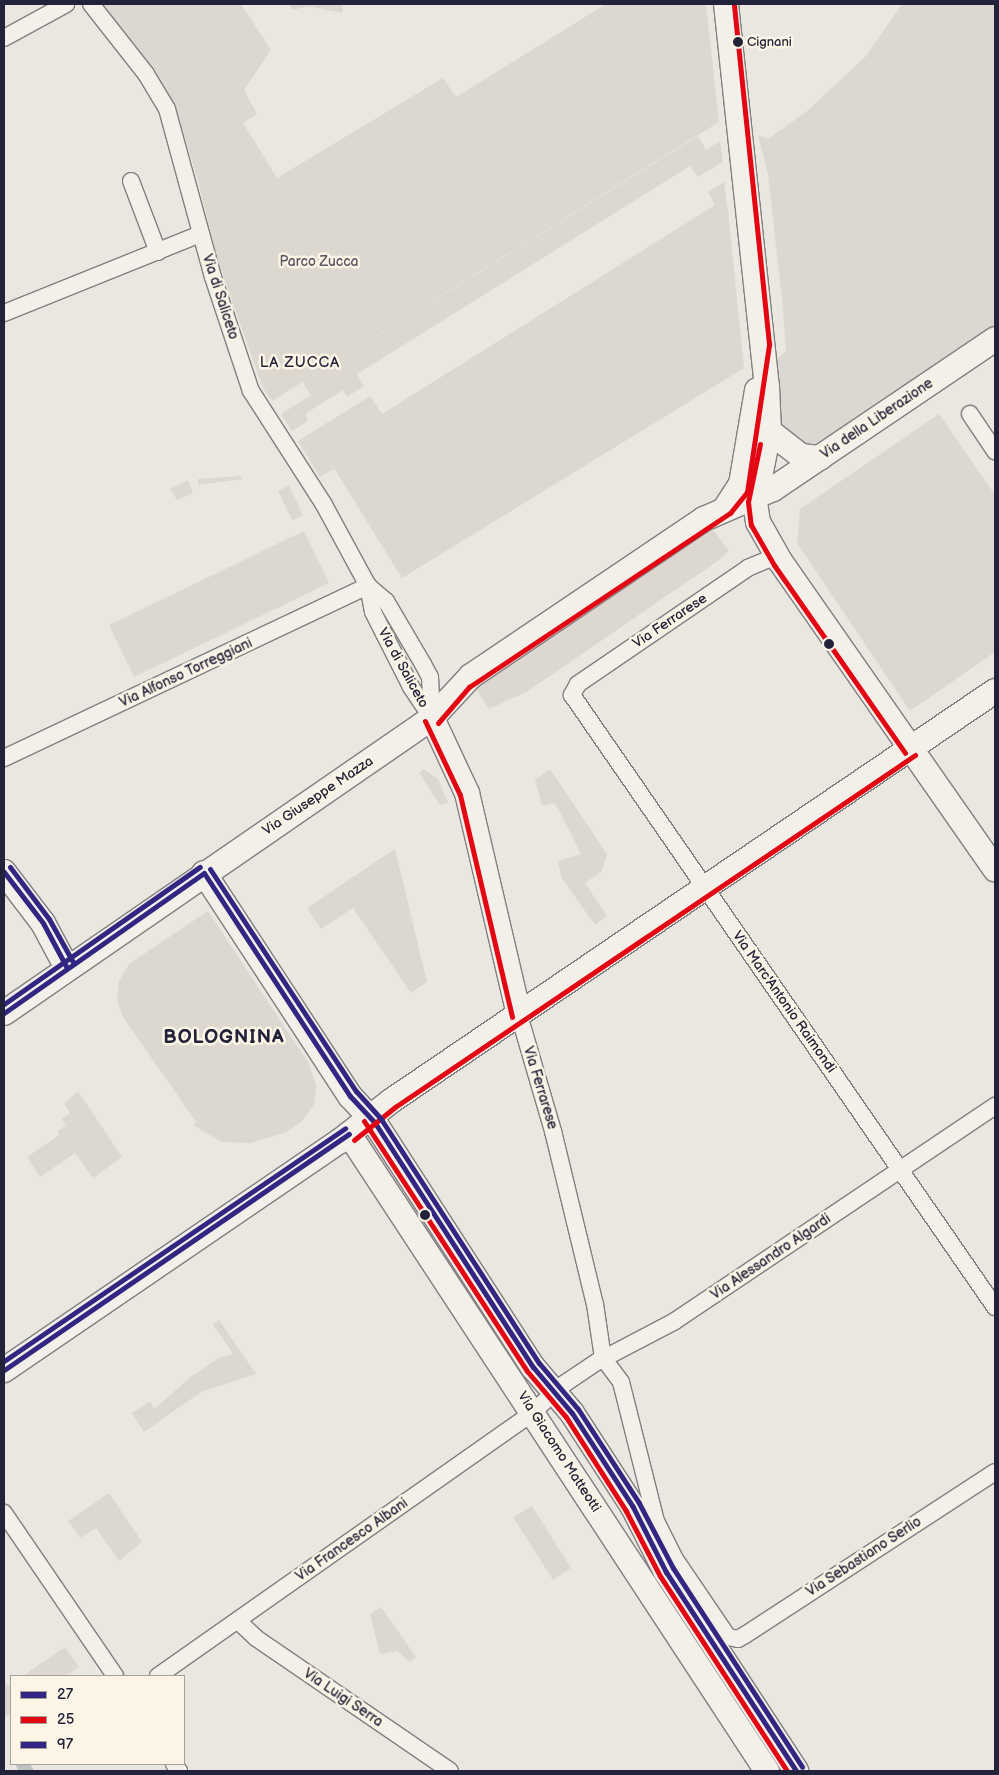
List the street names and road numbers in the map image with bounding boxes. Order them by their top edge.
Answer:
street label: Via di Saliceto [198,252,242,342]
street label: Via della Liberazione [818,375,936,463]
street label: Via Ferrarese [630,590,710,652]
street label: Via di Saliceto [374,625,432,711]
street label: Via Alfonso Torreggiani [117,635,255,711]
street label: Via Giuseppe Mazza [259,753,377,839]
street label: Via Marc'Antonio Raimondi [729,928,839,1076]
street label: Via Ferrarese [519,1044,561,1132]
street label: Via Alessandro Algardi [708,1211,834,1303]
street label: Via Giacomo Matteotti [514,1389,604,1515]
street label: Via Francesco Albani [293,1495,411,1585]
street label: Via Sebastiano Serlio [803,1513,925,1601]
street label: Via Luigi Serra [300,1665,386,1731]

